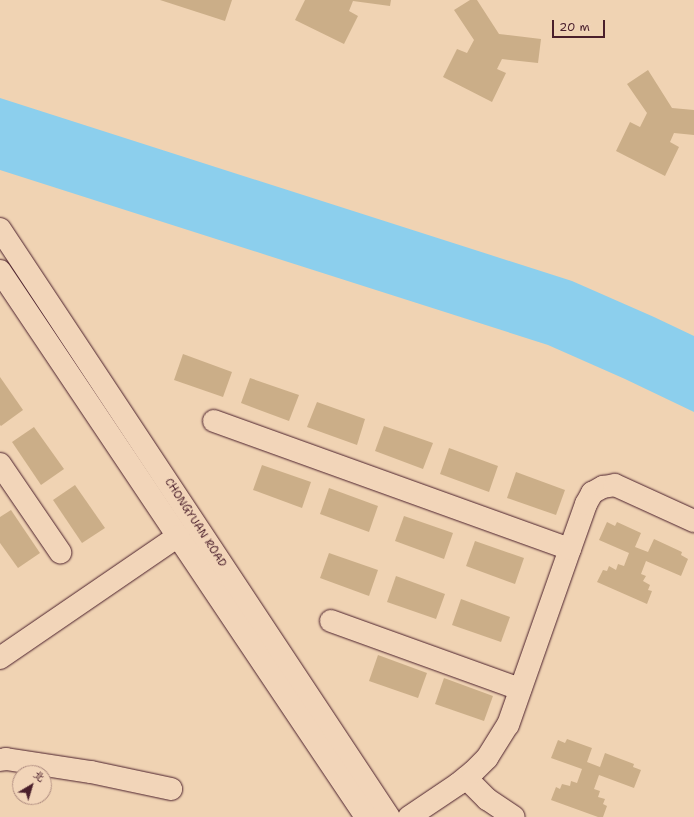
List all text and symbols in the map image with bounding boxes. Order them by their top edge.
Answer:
scale bar [554,12,607,38]
text: 20 m [559,19,590,35]
street label: CHONGYUAN ROAD [161,476,229,570]
north arrow [12,765,52,805]
text: 北 [30,767,48,785]

